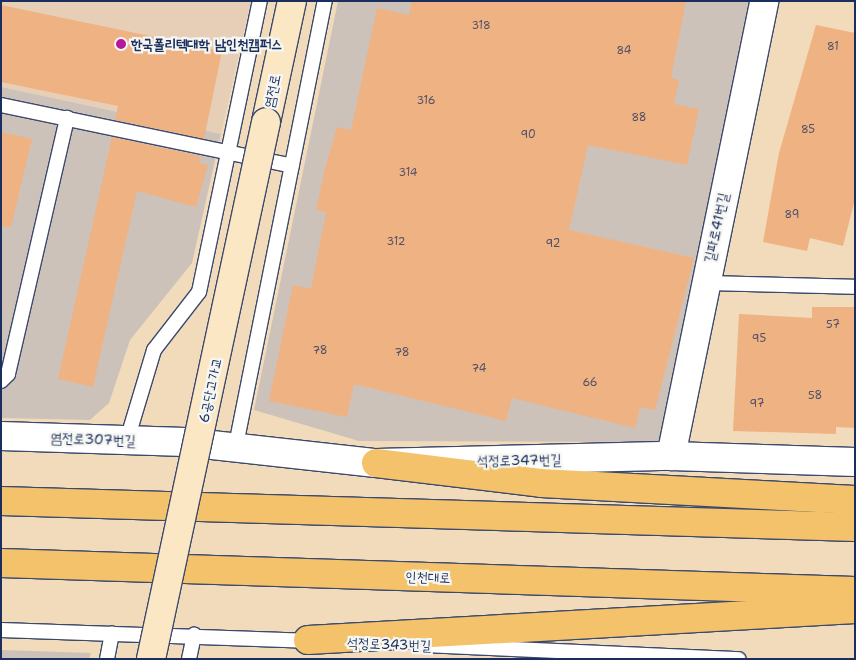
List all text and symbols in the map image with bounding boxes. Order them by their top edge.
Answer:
house number: 318 [471,19,491,33]
place label: 한국폴리텍대학 남인천캠퍼스 [131,36,282,52]
marker: 한국폴리텍대학 남인천캠퍼스 [115,38,127,50]
house number: 81 [827,40,839,54]
house number: 84 [617,44,631,58]
street label: 염전로 [260,73,284,109]
house number: 316 [416,94,436,108]
house number: 88 [631,111,647,125]
house number: 85 [801,123,815,137]
house number: 90 [520,128,536,142]
house number: 314 [399,166,417,180]
street label: 길파로41번길 [700,191,732,265]
house number: 89 [785,208,799,222]
house number: 312 [387,235,405,249]
house number: 92 [546,237,560,251]
house number: 57 [826,318,840,332]
house number: 95 [752,332,766,346]
house number: 78 [313,344,327,358]
house number: 78 [395,346,409,360]
street label: 6공단고가교 [195,356,225,424]
house number: 74 [472,362,486,376]
house number: 66 [582,376,598,390]
house number: 58 [808,389,822,403]
house number: 97 [750,397,764,411]
street label: 염전로307번길 [50,429,136,449]
street label: 석정로347번길 [477,451,561,469]
street label: 인천대로 [405,568,451,586]
street label: 석정로343번길 [347,634,431,654]

